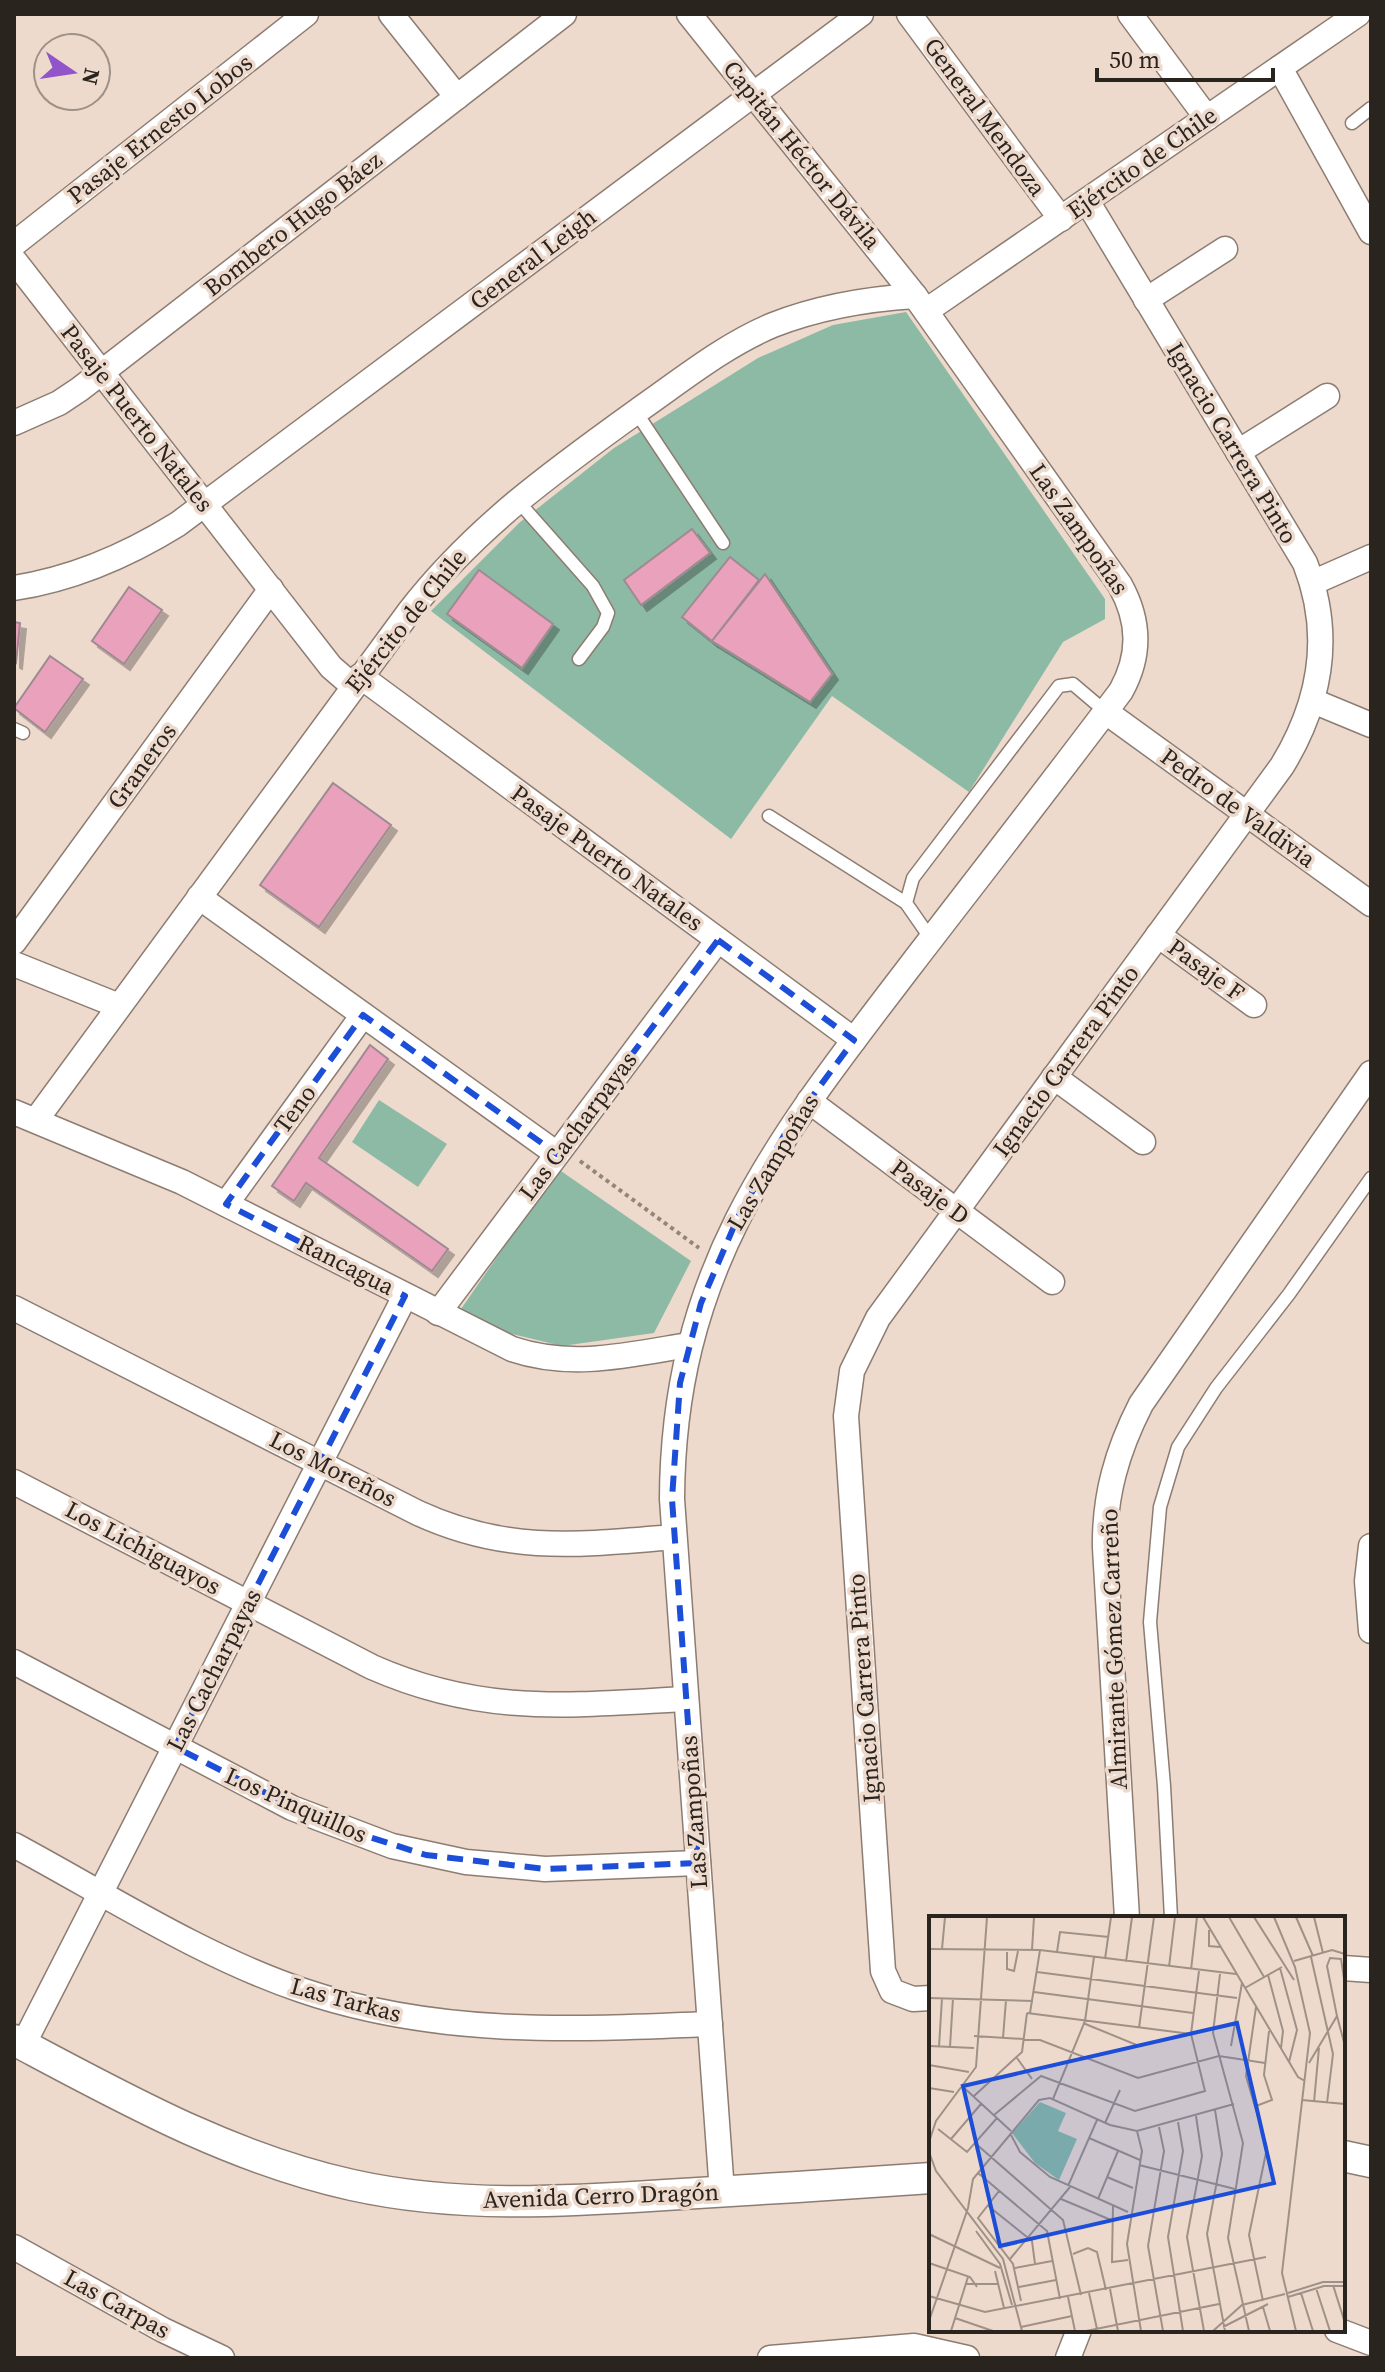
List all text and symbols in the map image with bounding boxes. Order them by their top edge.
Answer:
street label: General Mendoza [917,31,1055,203]
north arrow [32,32,112,112]
scale bar [1097,32,1273,82]
text: 50 m [1109,43,1160,76]
street label: Pasaje Ernesto Lobos [60,46,259,211]
street label: Capitán Héctor Dávila [716,53,889,257]
text: N [75,65,108,88]
street label: Ejército de Chile [1060,99,1223,227]
street label: Bombero Hugo Báez [197,143,389,304]
street label: General Leigh [463,200,603,317]
street label: Pasaje Puerto Natales [54,317,221,519]
street label: Ignacio Carrera Pinto [1159,336,1306,550]
street label: Las Zampoñas [1022,456,1137,601]
street label: Ejército de Chile [337,542,474,700]
street label: Graneros [99,716,184,815]
street label: Pedro de Valdivia [1154,740,1323,876]
street label: Pasaje Puerto Natales [504,777,710,939]
street label: Pasaje F [1161,931,1251,1009]
street label: Ignacio Carrera Pinto [985,958,1146,1163]
street label: Las Cacharpayas [511,1044,644,1207]
street label: Teno [266,1078,323,1140]
street label: Las Zampoñas [719,1087,826,1236]
street label: Pasaje D [884,1151,976,1232]
street label: Rancagua [292,1226,401,1303]
street label: Los Moreños [264,1422,402,1515]
street label: Los Lichiguayos [60,1493,227,1602]
street label: Almirante Gómez Carreño [1092,1508,1135,1790]
street label: Ignacio Carrera Pinto [839,1572,888,1804]
street label: Las Cacharpayas [158,1583,269,1757]
street label: Las Zampoñas [672,1734,715,1890]
street label: Los Pinquillos [220,1759,372,1851]
inset map [929,1916,1345,2332]
street label: Las Tarkas [287,1969,405,2030]
street label: Avenida Cerro Dragón [482,2175,720,2216]
street label: Las Carpas [58,2261,176,2346]

